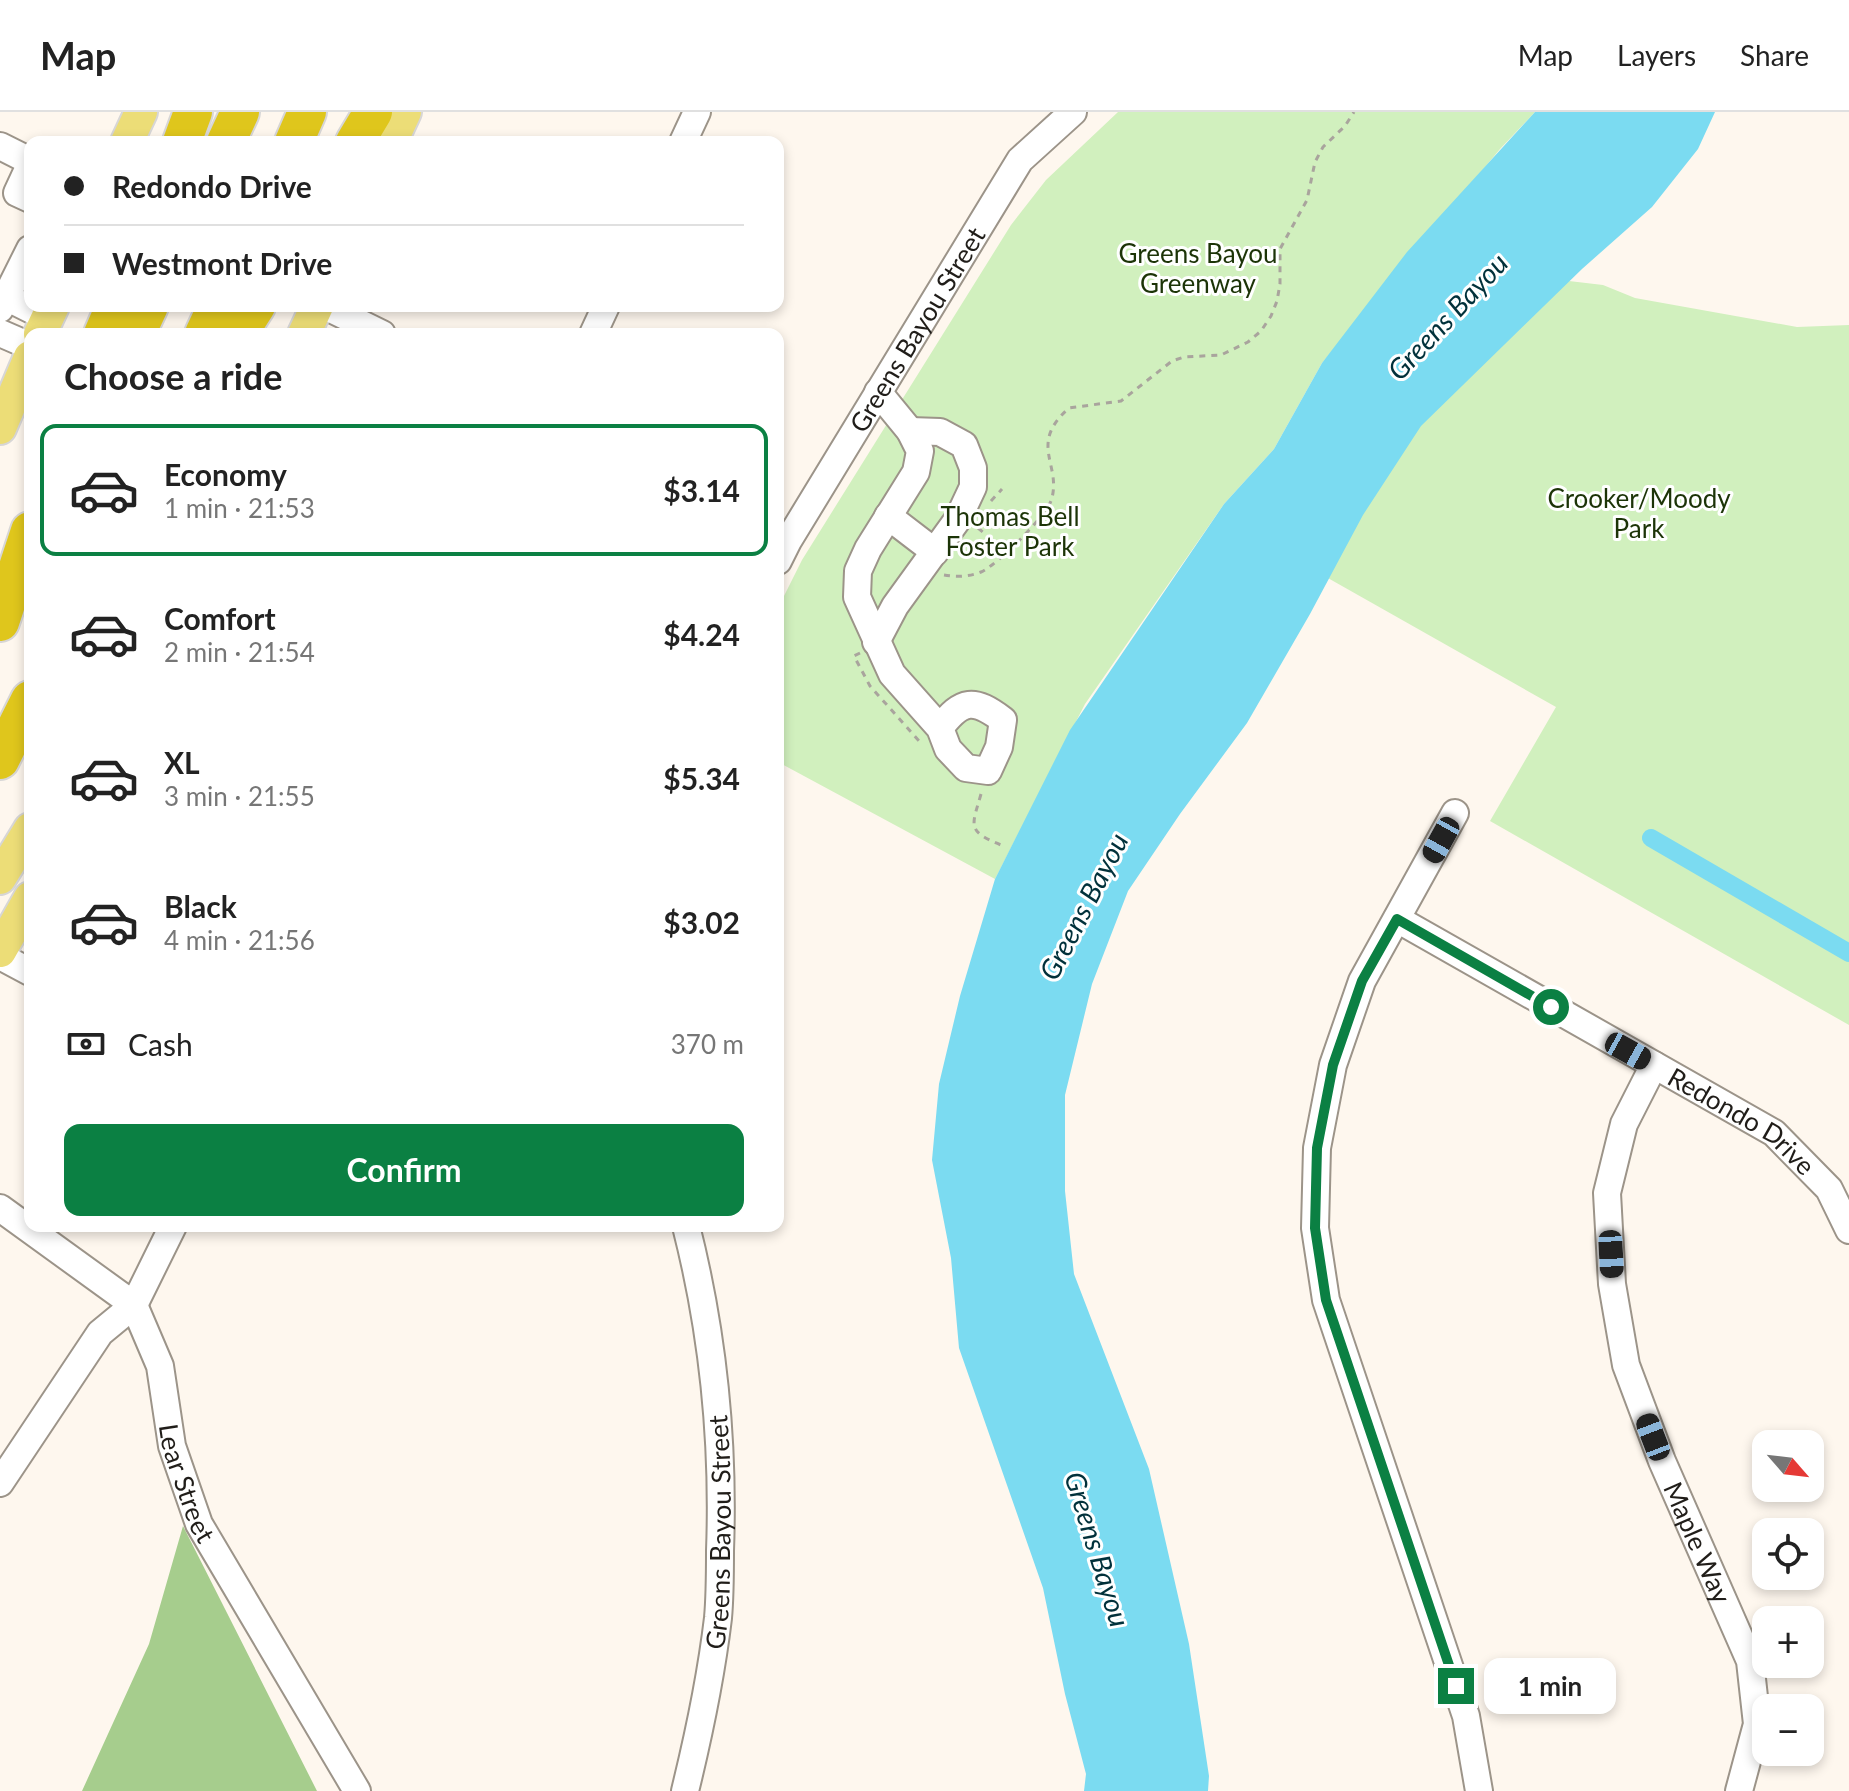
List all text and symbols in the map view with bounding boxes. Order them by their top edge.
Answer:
text: Map [40,32,116,78]
text: Map [1518,38,1573,72]
text: Layers [1617,38,1696,72]
text: Share [1740,38,1809,72]
text: Redondo Drive [112,168,312,204]
street label: Greens Bayou Street [842,221,992,438]
park label: Greens Bayou Greenway [1118,237,1278,299]
text: Westmont Drive [112,245,332,281]
water label: Greens Bayou [1380,246,1514,386]
text: Choose a ride [64,354,283,398]
icon: car [68,454,140,526]
text: Economy [164,456,287,492]
text: $3.14 [663,472,740,508]
park label: Crooker/Moody Park [1547,482,1731,544]
text: 1 min · 21:53 [164,492,315,524]
park label: Thomas Bell Foster Park [940,500,1080,562]
icon: car [68,598,140,670]
text: Comfort [164,600,276,636]
text: $4.24 [663,616,740,652]
text: 2 min · 21:54 [164,636,315,668]
icon: car [68,742,140,814]
text: XL [164,744,200,780]
text: $5.34 [663,760,740,796]
text: 3 min · 21:55 [164,780,315,812]
car [1419,813,1463,867]
water label: Greens Bayou [1031,827,1135,985]
icon: car [68,886,140,958]
text: Black [164,888,237,924]
text: $3.02 [663,904,740,940]
text: 4 min · 21:56 [164,924,315,956]
route start [1533,989,1569,1025]
icon: cash [64,1022,108,1066]
text: Cash [128,1026,193,1062]
text: 370 m [671,1028,744,1060]
car [1601,1029,1655,1073]
street label: Redondo Drive [1663,1060,1822,1181]
button: Confirm [64,1124,744,1216]
car [1598,1229,1624,1279]
car [1633,1410,1673,1464]
street label: Greens Bayou Street [698,1413,737,1651]
street label: Lear Street [153,1422,222,1549]
north arrow [1752,1430,1824,1502]
map controls [1752,1430,1824,1766]
water label: Greens Bayou [1058,1467,1138,1631]
street label: Maple Way [1657,1477,1739,1608]
button: locate [1752,1518,1824,1590]
button: + [1752,1606,1824,1678]
callout: 1 min [1484,1658,1616,1714]
route end [1438,1668,1474,1704]
text: 1 min [1518,1670,1582,1702]
button: − [1752,1694,1824,1766]

